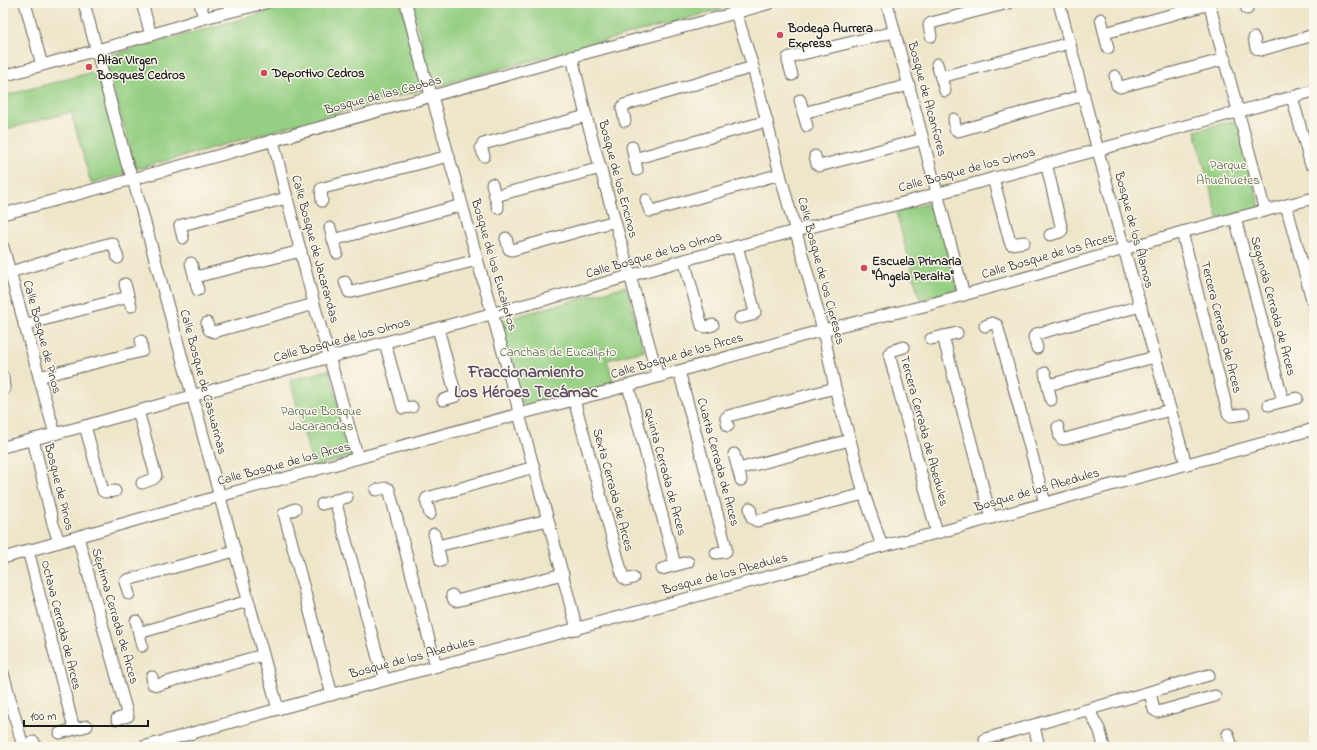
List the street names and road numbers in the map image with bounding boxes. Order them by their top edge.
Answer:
street label: Bosque de Alcanfores [902,38,952,159]
street label: Bosque de las Caobas [321,70,444,120]
street label: Bosque de los Encinos [593,117,643,240]
street label: Calle Bosque de los Olmos [896,142,1038,197]
street label: Bosque de los Álamos [1109,169,1159,291]
street label: Calle Bosque de Jacarandas [286,173,344,325]
street label: Calle Bosque de los Cipreses [792,195,850,347]
street label: Bosque de los Eucaliptos [466,196,522,334]
street label: Calle Bosque de los Olmos [584,226,725,284]
street label: Calle Bosque de los Arces [980,228,1117,284]
street label: Segunda Cerrada de Arces [1244,234,1301,378]
street label: Tercera Cerrada de Arces [1195,259,1247,395]
street label: Calle Bosque de Pinos [18,278,66,396]
street label: Calle Bosque de Casuarinas [174,307,232,457]
street label: Calle Bosque de los Olmos [271,312,413,367]
street label: Calle Bosque de los Arces [609,328,746,384]
street label: Tercera Cerrada de Abedules [895,354,953,509]
street label: Cuarta Cerrada de Arces [692,396,744,529]
street label: Quinta Cerrada de Arces [639,406,691,538]
street label: Sexta Cerrada de Arces [587,426,639,554]
street label: Calle Bosque de los Arces [215,437,353,491]
street label: Bosque de Pinos [39,440,79,533]
street label: Bosque de los Abedules [971,463,1102,517]
street label: Séptima Cerrada de Arces [86,546,144,687]
street label: Bosque de los Abedules [659,548,790,600]
street label: Octava Cerrada de Arces [36,558,86,692]
street label: Bosque de los Abedules [346,632,477,684]

